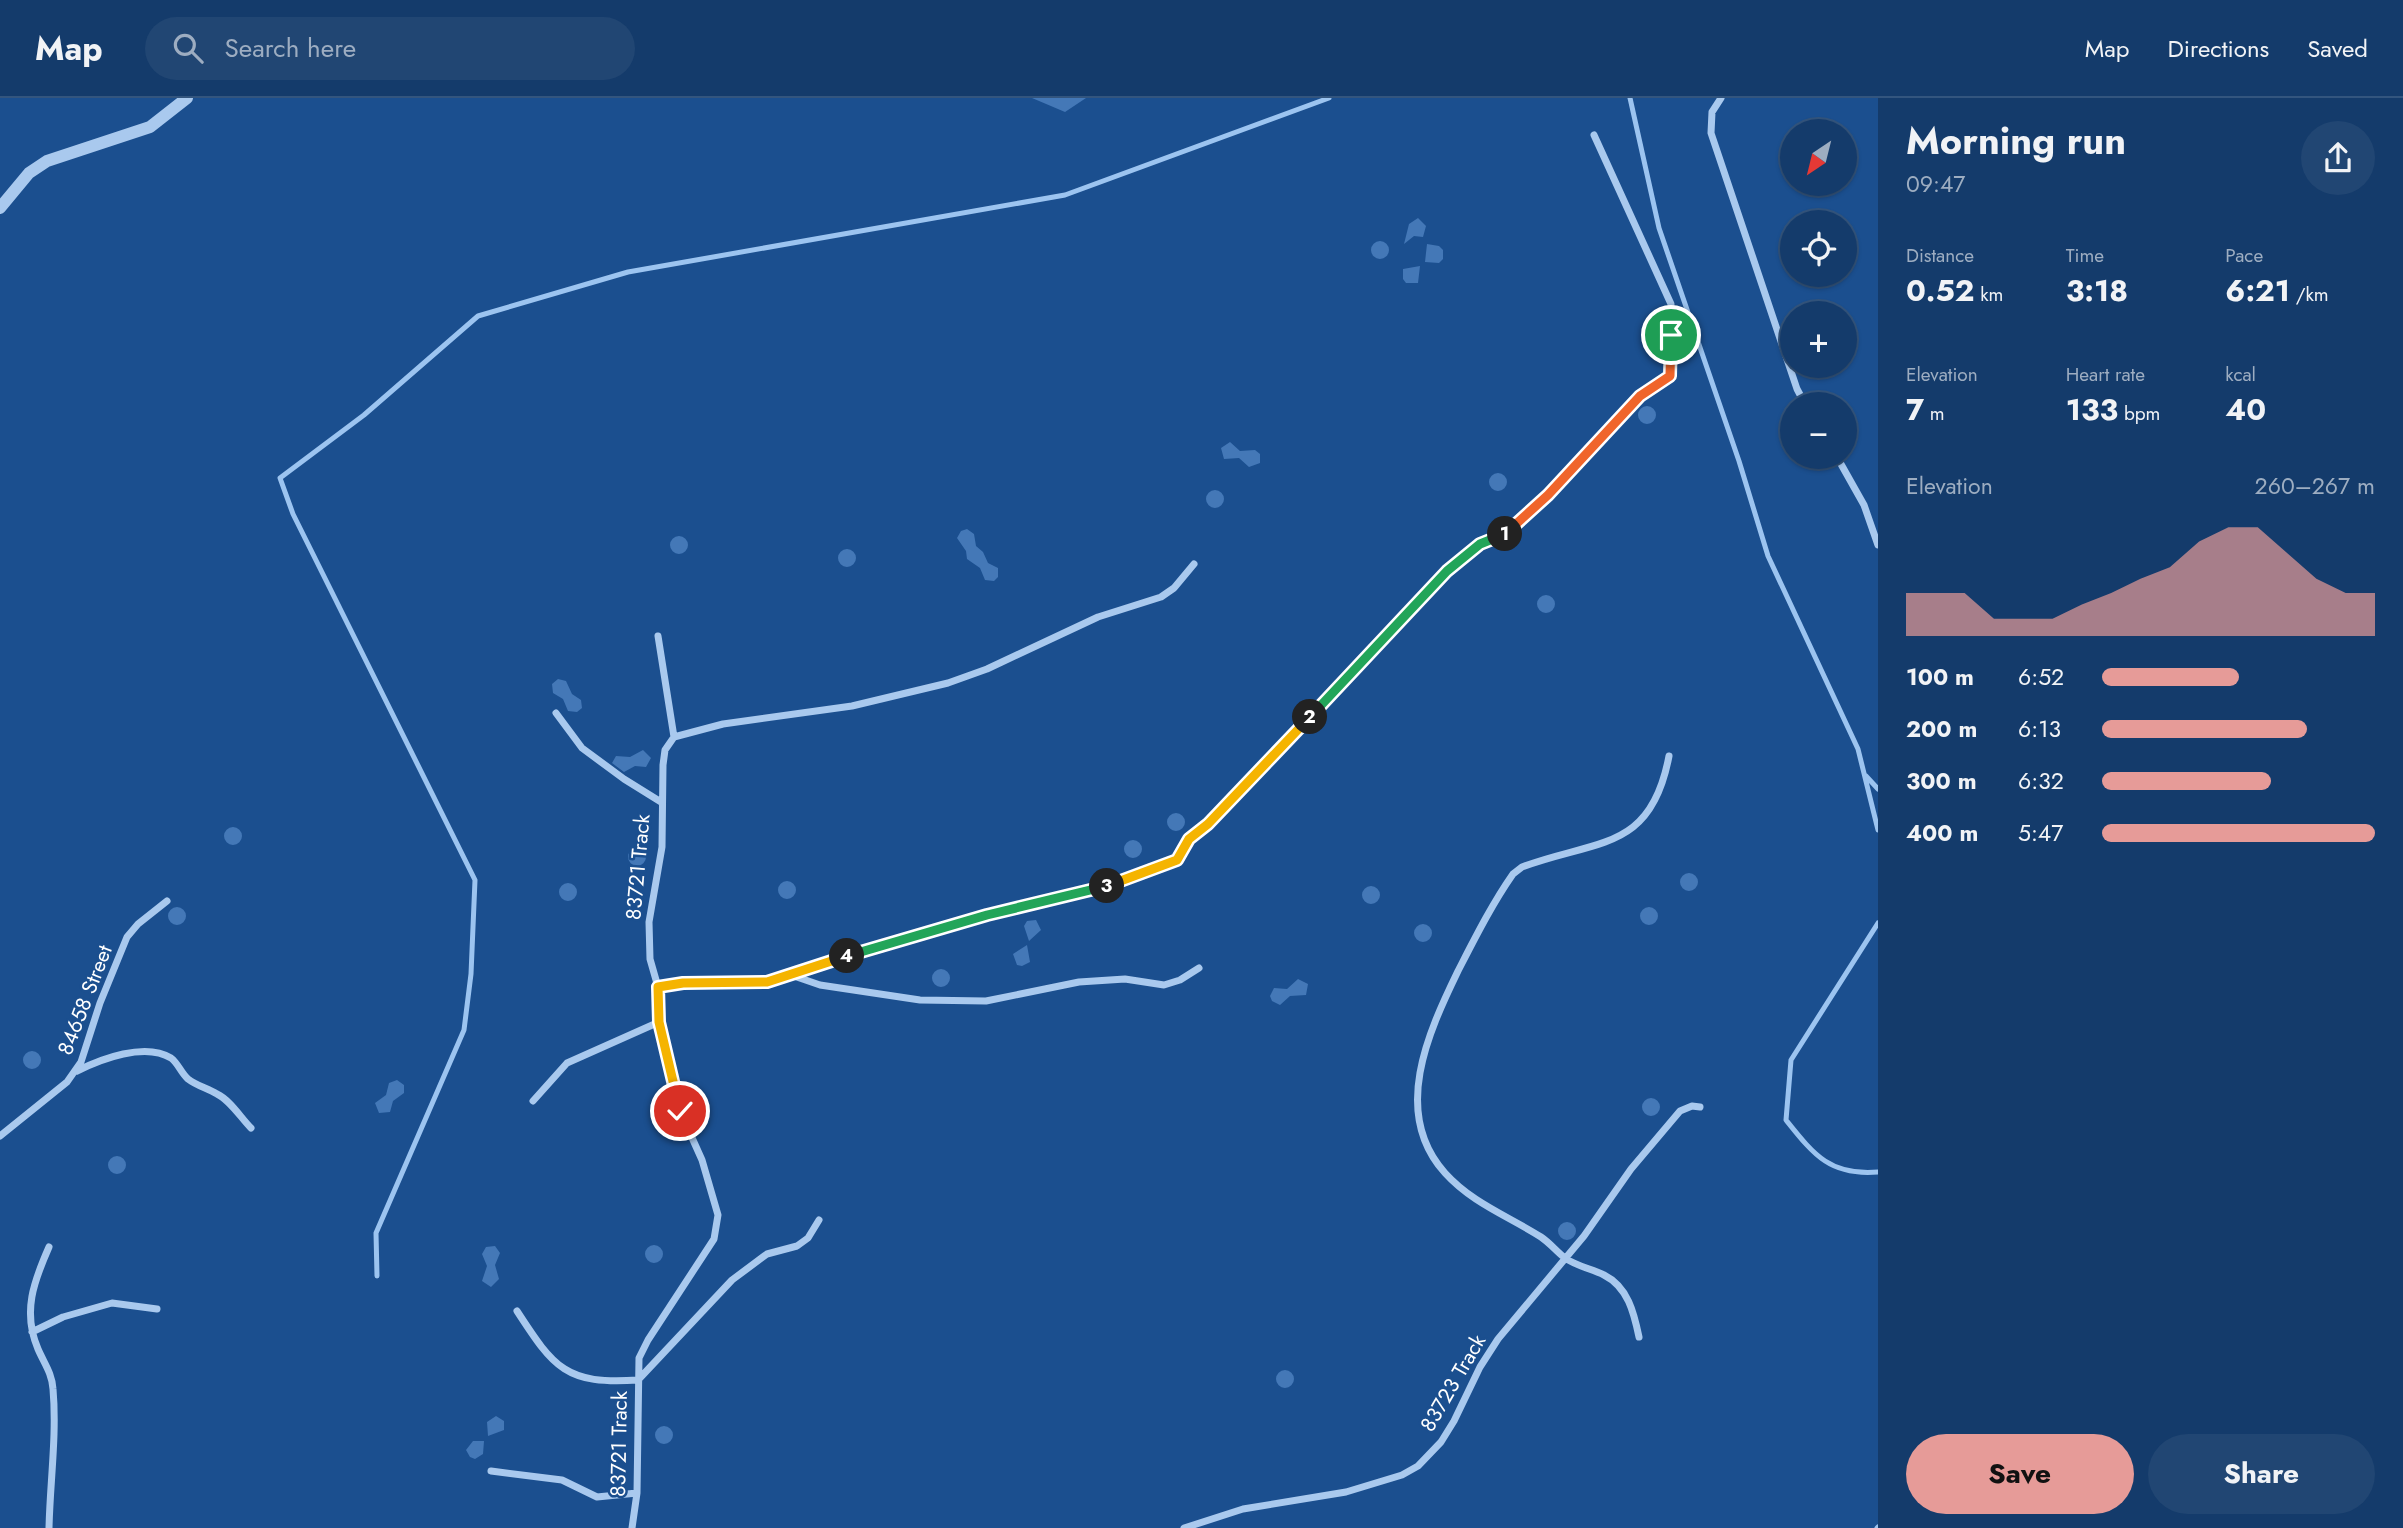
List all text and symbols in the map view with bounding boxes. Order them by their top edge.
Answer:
search box [145,17,635,80]
text: Map [35,25,103,72]
icon: search [169,29,207,67]
text: Search here [225,29,356,67]
text: Map [2085,31,2130,66]
text: Directions [2168,31,2269,66]
text: Saved [2307,31,2368,66]
text: Morning run [1906,113,2126,168]
north arrow [1780,119,1857,196]
map controls [1780,119,1857,469]
button: share [2301,121,2375,195]
text: 09:47 [1906,167,1965,201]
button: locate [1780,210,1857,287]
text: Distance [1906,242,1974,269]
text: Time [2066,242,2104,269]
text: Pace [2225,242,2263,269]
text: 0.52 [1906,269,1975,312]
text: 3:18 [2066,269,2128,312]
text: 6:21 [2225,269,2290,312]
text: km [1975,281,2003,308]
text: /km [2290,281,2329,308]
button: + [1780,301,1857,378]
pin [1641,305,1701,365]
icon: arrive [1652,316,1690,354]
text: Elevation [1906,361,1978,388]
text: Heart rate [2066,361,2145,388]
text: kcal [2225,361,2256,388]
text: 7 [1906,388,1924,431]
text: 133 [2066,388,2118,431]
text: 40 [2225,388,2266,431]
button: − [1780,392,1857,469]
text: m [1924,400,1945,427]
text: bpm [2118,400,2160,427]
text: Elevation [1906,469,1993,503]
text: 260–267 m [2255,469,2375,503]
pin: 1 [1488,516,1522,551]
text: 1 [1500,520,1509,547]
text: 100 m [1906,660,1974,694]
text: 6:52 [2018,660,2064,694]
pin: 2 [1292,700,1328,734]
text: 2 [1303,703,1316,730]
text: 200 m [1906,712,1977,746]
text: 6:13 [2018,712,2061,746]
text: 300 m [1906,764,1977,798]
text: 6:32 [2018,764,2064,798]
street label: 83721 Track [618,812,658,921]
text: 400 m [1906,816,1978,850]
text: 5:47 [2018,816,2063,850]
pin: 3 [1090,868,1124,904]
text: 3 [1101,872,1112,899]
pin: 4 [830,938,864,974]
street label: 84658 Street [50,941,120,1059]
text: 4 [840,942,853,969]
pin [650,1081,710,1141]
icon: check [661,1092,699,1130]
street label: 83723 Track [1413,1328,1493,1437]
street label: 83721 Track [603,1390,635,1497]
button: Save [1906,1434,2134,1514]
button: Share [2148,1434,2375,1514]

